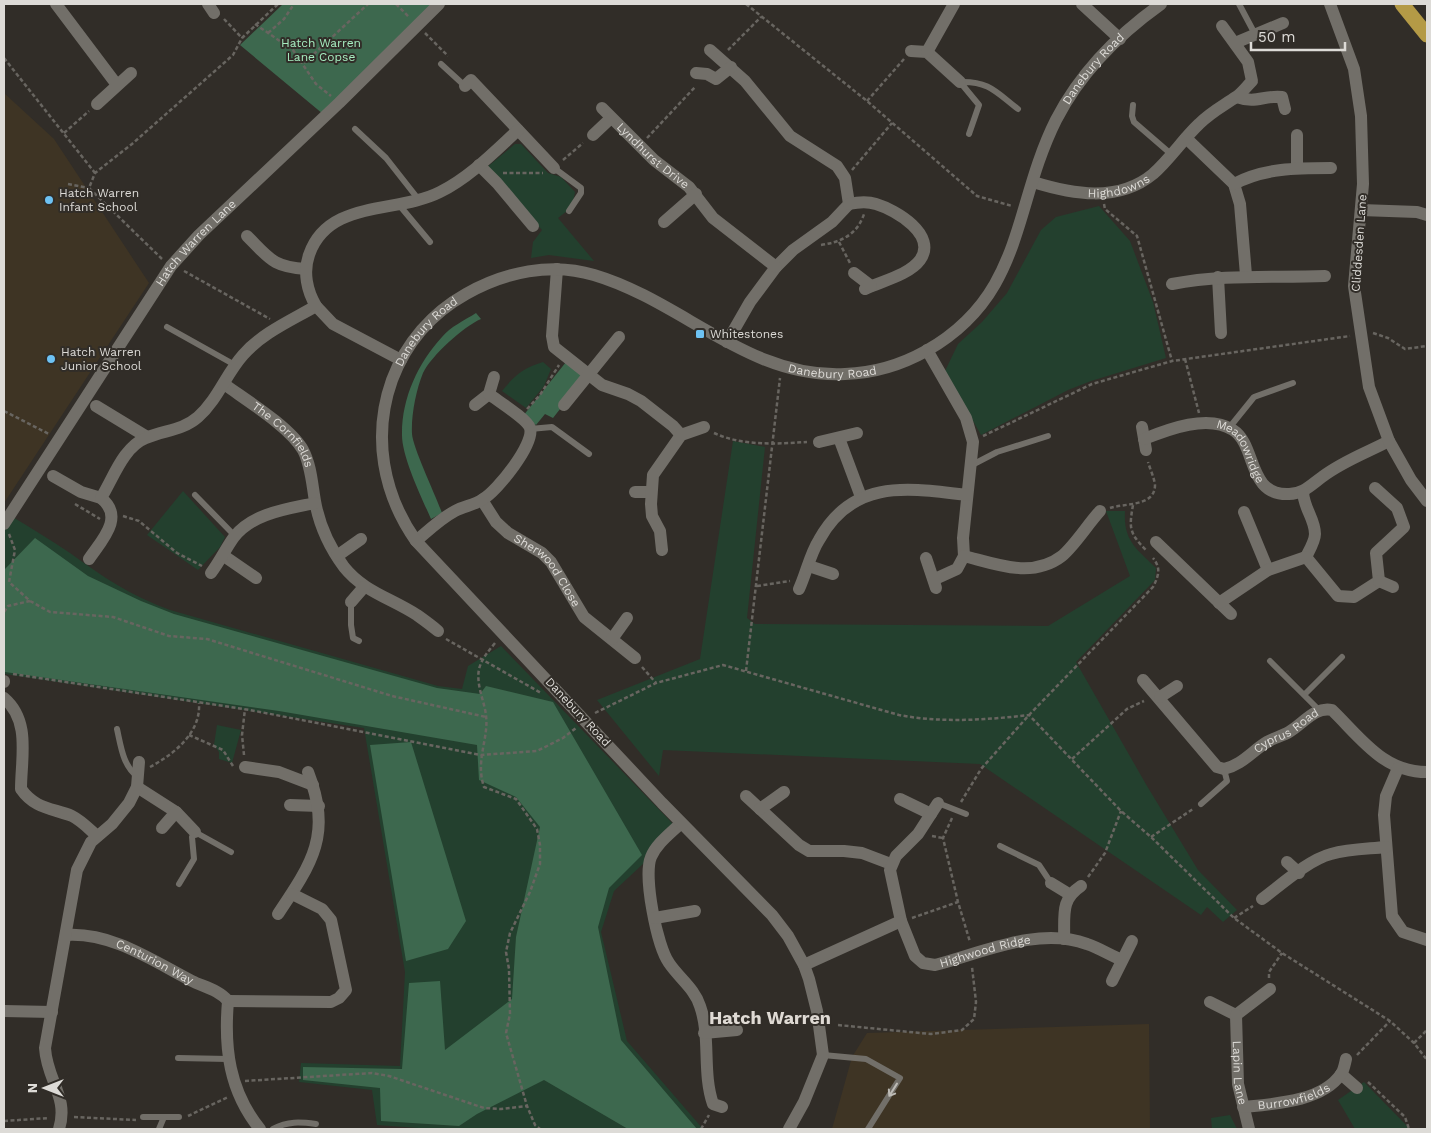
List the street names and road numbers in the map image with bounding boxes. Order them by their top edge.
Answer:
street label: Danebury Road [1059,30,1127,107]
street label: Lyndhurst Drive [614,120,692,192]
street label: Highdowns [1087,172,1153,200]
street label: Cliddesden Lane [1349,194,1369,292]
street label: Hatch Warren Lane [153,197,239,289]
street label: Danebury Road [392,294,460,369]
street label: Danebury Road [787,361,878,381]
street label: The Cornfields [249,399,316,469]
street label: Meadowridge [1215,417,1267,486]
street label: Sherwood Close [511,531,583,609]
street label: Danebury Road [543,675,613,749]
street label: Cyprus Road [1251,705,1321,756]
street label: Highwood Ridge [938,933,1032,970]
street label: Centurion Way [114,937,197,988]
street label: Lapin Lane [1230,1040,1250,1106]
street label: Burrowfields [1257,1080,1333,1113]

